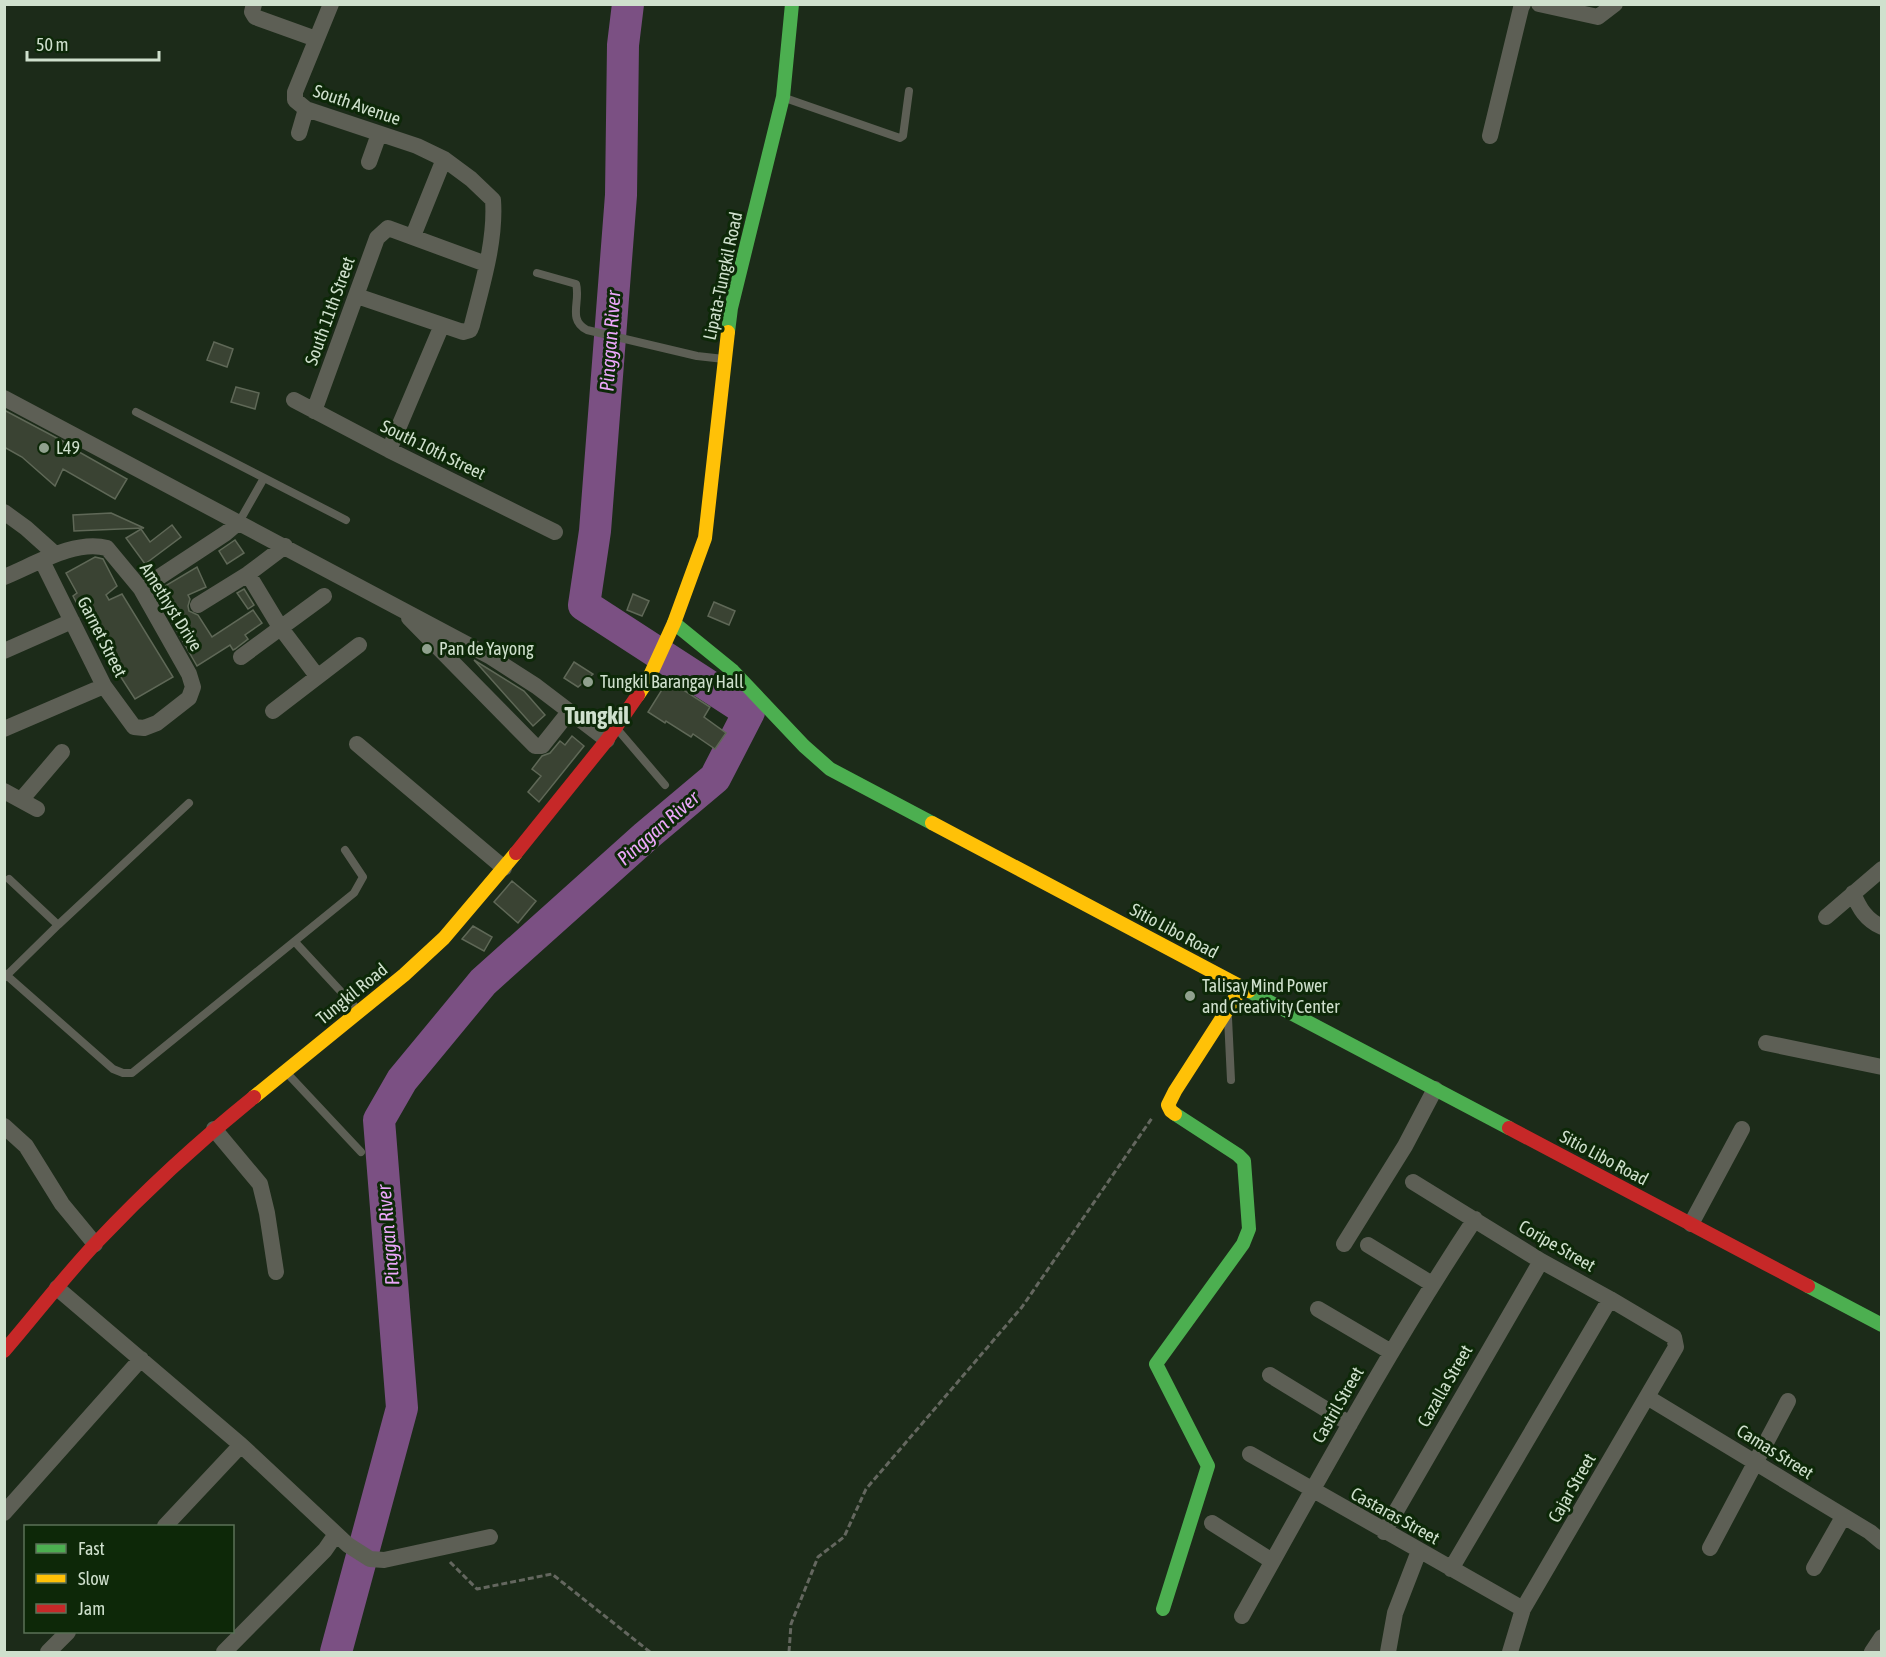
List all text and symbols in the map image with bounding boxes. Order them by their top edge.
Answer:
scale bar [27,24,159,62]
text: 50 m [36,34,68,55]
street label: South Avenue [311,80,404,129]
street label: Lipata-Tungkil Road [699,210,746,342]
street label: South 11th Street [300,254,359,368]
water label: Pinggan River [595,289,625,392]
street label: South 10th Street [377,415,489,484]
place label: L49 [56,437,80,458]
marker: L49 [37,441,51,455]
street label: Amethyst Drive [136,559,207,655]
street label: Garnet Street [73,593,132,680]
place label: Pan de Yayong [439,638,534,659]
marker: Pan de Yayong [420,642,434,656]
place label: Tungkil Barangay Hall [600,671,744,692]
marker: Tungkil Barangay Hall [581,675,595,689]
district label: Tungkil [564,702,630,729]
water label: Pinggan River [612,785,704,869]
street label: Sitio Libo Road [1127,899,1222,963]
street label: Tungkil Road [312,959,391,1029]
place label: Talisay Mind Power and Creativity Center [1202,975,1340,1017]
marker: Talisay Mind Power and Creativity Center [1183,989,1197,1003]
street label: Sitio Libo Road [1557,1126,1652,1190]
water label: Pinggan River [372,1183,403,1286]
street label: Coripe Street [1515,1215,1599,1276]
street label: Cazalla Street [1413,1341,1476,1430]
street label: Castril Street [1307,1363,1368,1446]
street label: Camas Street [1733,1420,1817,1483]
street label: Cajar Street [1543,1449,1600,1526]
street label: Castaras Street [1347,1483,1443,1549]
legend [24,1525,234,1633]
text: Fast [78,1538,105,1559]
text: Slow [78,1568,109,1589]
text: Jam [78,1598,105,1619]

